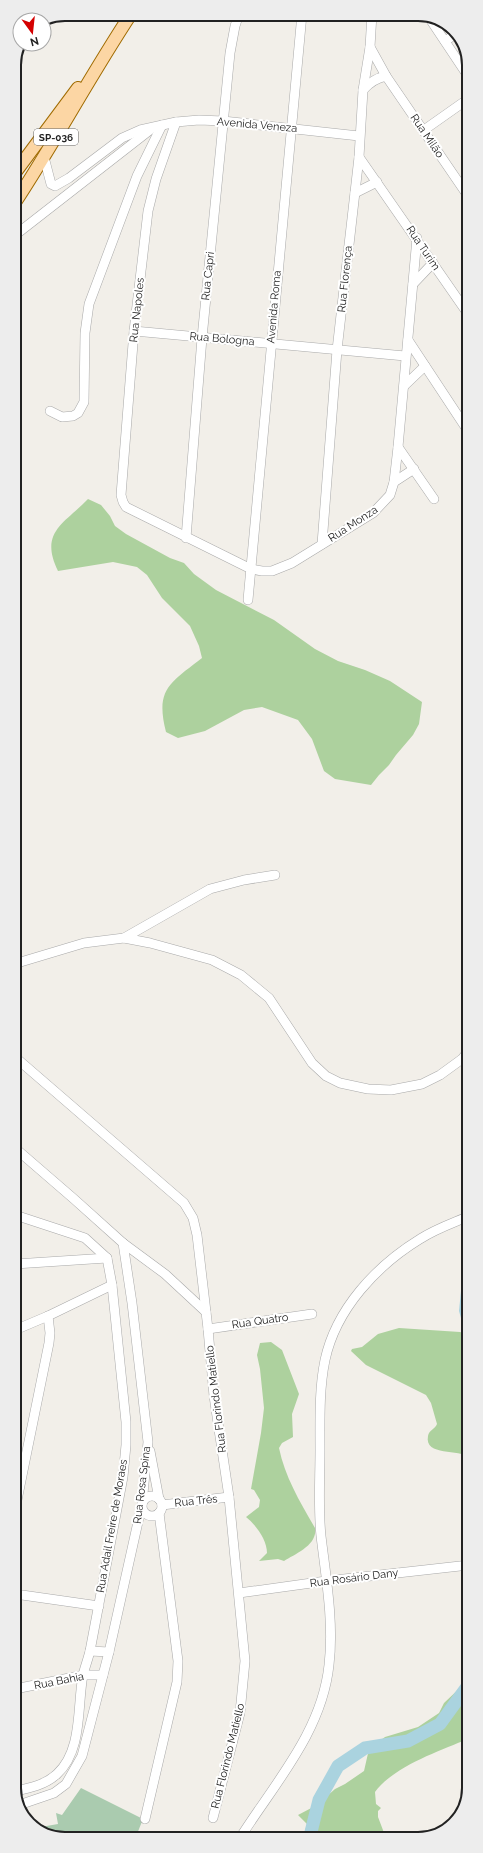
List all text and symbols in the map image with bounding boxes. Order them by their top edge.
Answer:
north arrow [12,12,52,52]
text: N [29,34,40,49]
street label: Rua Milão [408,112,447,161]
street label: Avenida Veneza [216,115,298,135]
road number: SP-036 [34,129,78,145]
street label: Rua Turim [403,223,443,273]
street label: Rua Florença [335,245,355,313]
street label: Rua Capri [199,251,217,301]
street label: Avenida Roma [264,270,284,344]
street label: Rua Napoles [127,277,147,343]
street label: Rua Bologna [189,330,255,348]
street label: Rua Monza [326,503,380,545]
street label: Rua Quatro [231,1311,290,1331]
street label: Rua Florindo Matiello [203,1344,229,1453]
street label: Rua Rosa Spina [131,1445,153,1525]
street label: Rua Adail Freire de Moraes [94,1458,130,1594]
street label: Rua Três [174,1492,218,1510]
street label: Rua Rosário Dany [309,1566,399,1590]
street label: Rua Bahia [33,1670,85,1692]
street label: Rua Florindo Matiello [209,1702,247,1810]

